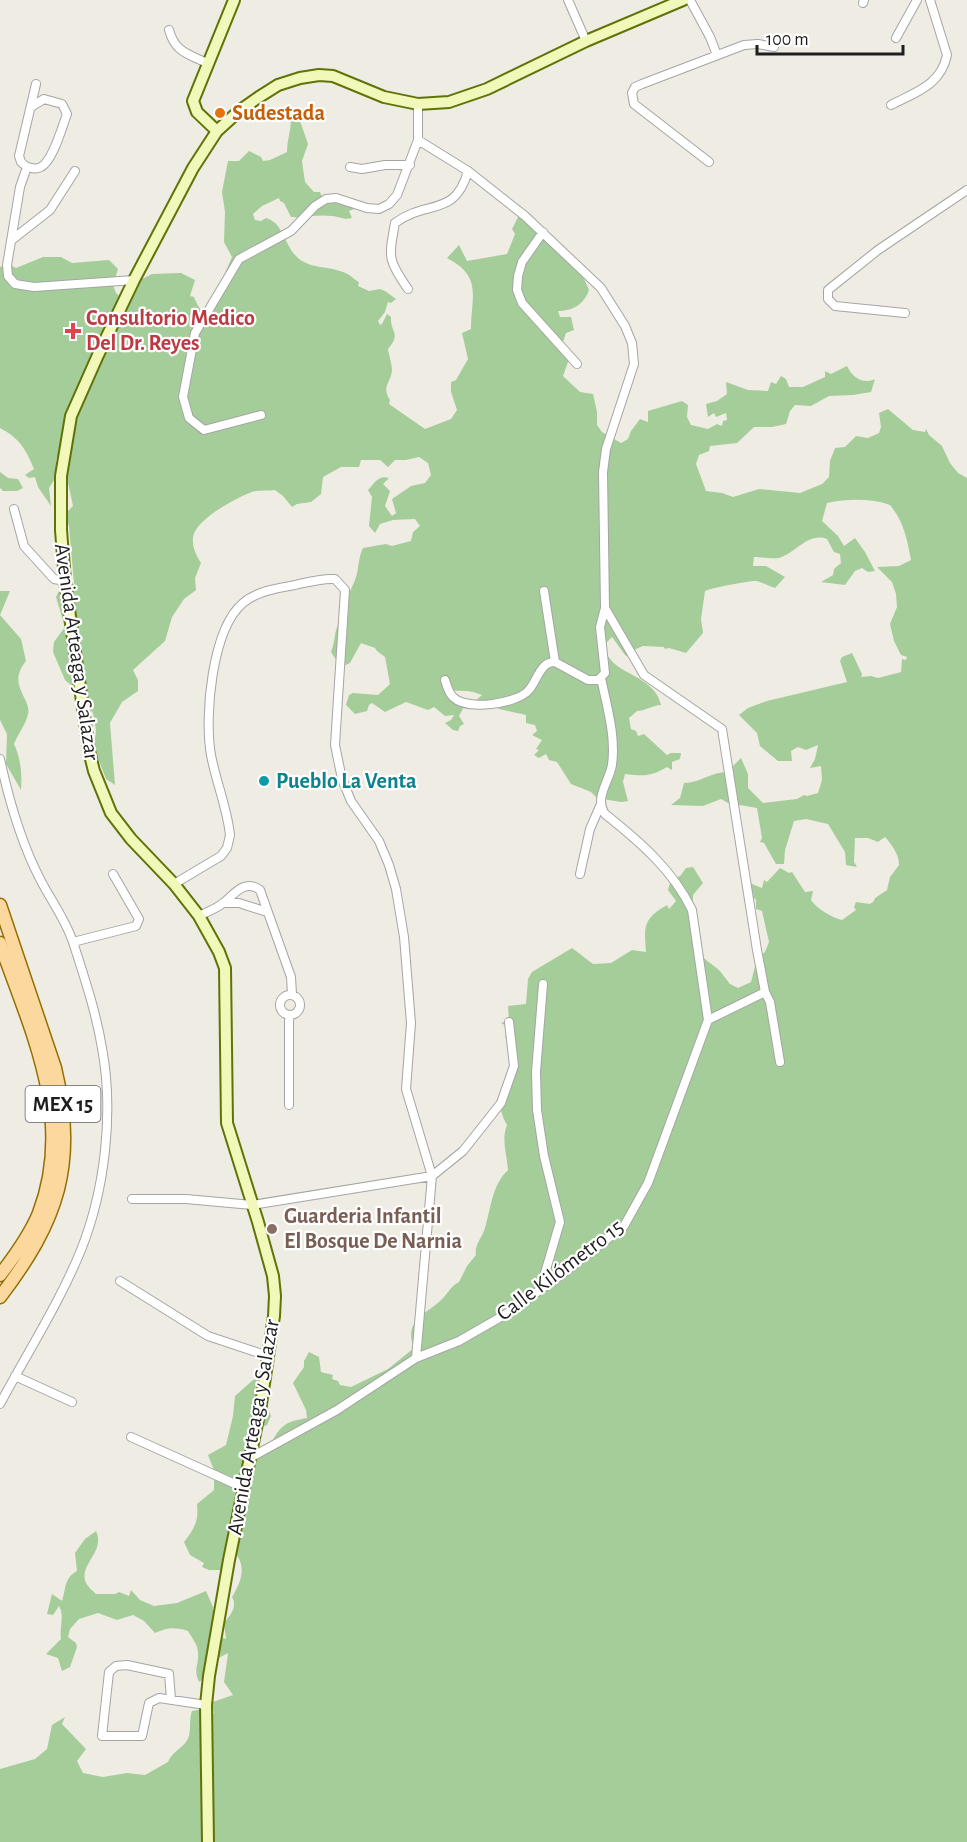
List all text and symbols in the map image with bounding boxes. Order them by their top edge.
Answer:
scale bar [757,18,902,56]
text: 100 m [766,31,809,49]
place label: Sudestada [232,102,325,124]
marker: Sudestada [213,106,227,120]
place label: Consultorio Medico Del Dr. Reyes [86,307,255,355]
marker: Consultorio Medico Del Dr. Reyes [64,322,82,340]
street label: Avenida Arteaga y Salazar [51,542,103,762]
place label: Pueblo La Venta [276,770,417,792]
marker: Pueblo La Venta [257,774,271,788]
road number: MEX 15 [26,1086,100,1122]
place label: Guarderia Infantil El Bosque De Narnia [284,1205,462,1252]
street label: Calle Kilómetro 15 [492,1215,628,1325]
marker: Guarderia Infantil El Bosque De Narnia [265,1222,279,1236]
street label: Avenida Arteaga y Salazar [223,1317,283,1537]

